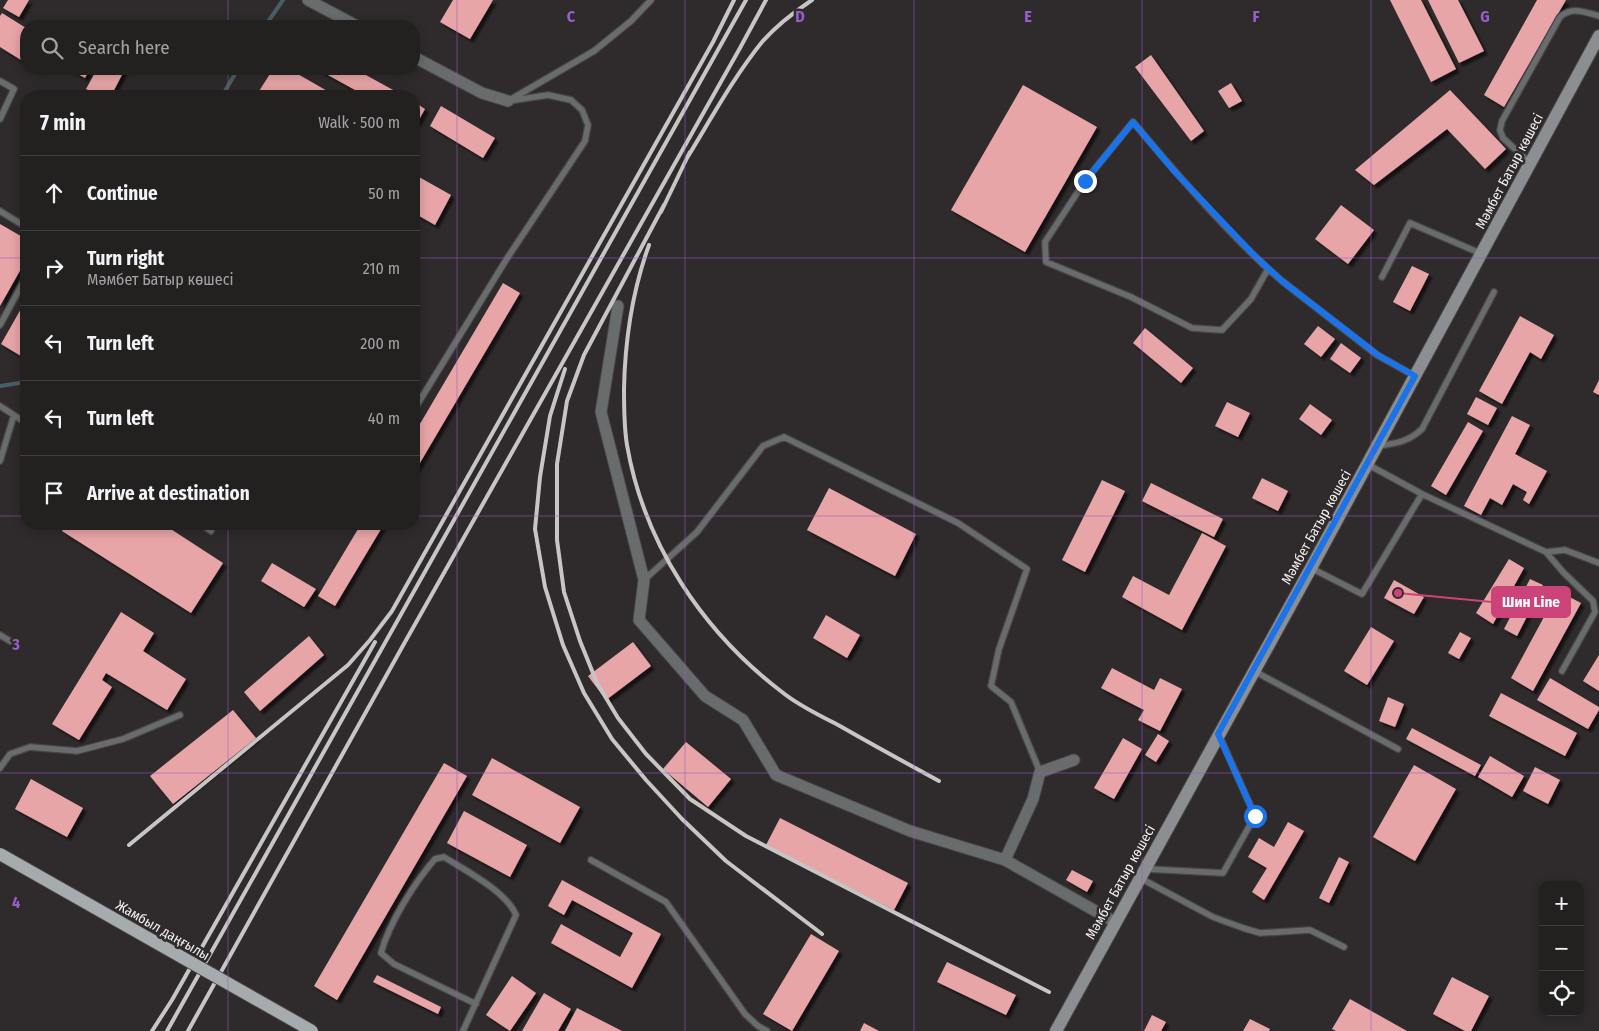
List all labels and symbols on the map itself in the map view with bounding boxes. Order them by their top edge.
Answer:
text: C [567,7,576,26]
text: D [795,7,805,26]
text: E [1024,7,1032,26]
text: F [1252,7,1260,26]
text: G [1480,7,1490,26]
street label: Мәмбет Батыр көшесі [1472,111,1547,232]
route end [1074,170,1097,193]
street label: Мәмбет Батыр көшесі [1278,467,1355,587]
callout: Шин Line [1492,587,1570,617]
text: Шин Line [1502,593,1560,611]
text: 3 [11,635,20,654]
route start [1244,805,1267,828]
street label: Мәмбет Батыр көшесі [1082,822,1159,942]
text: 4 [12,893,20,912]
street label: Жамбыл даңғылы [113,897,213,964]

